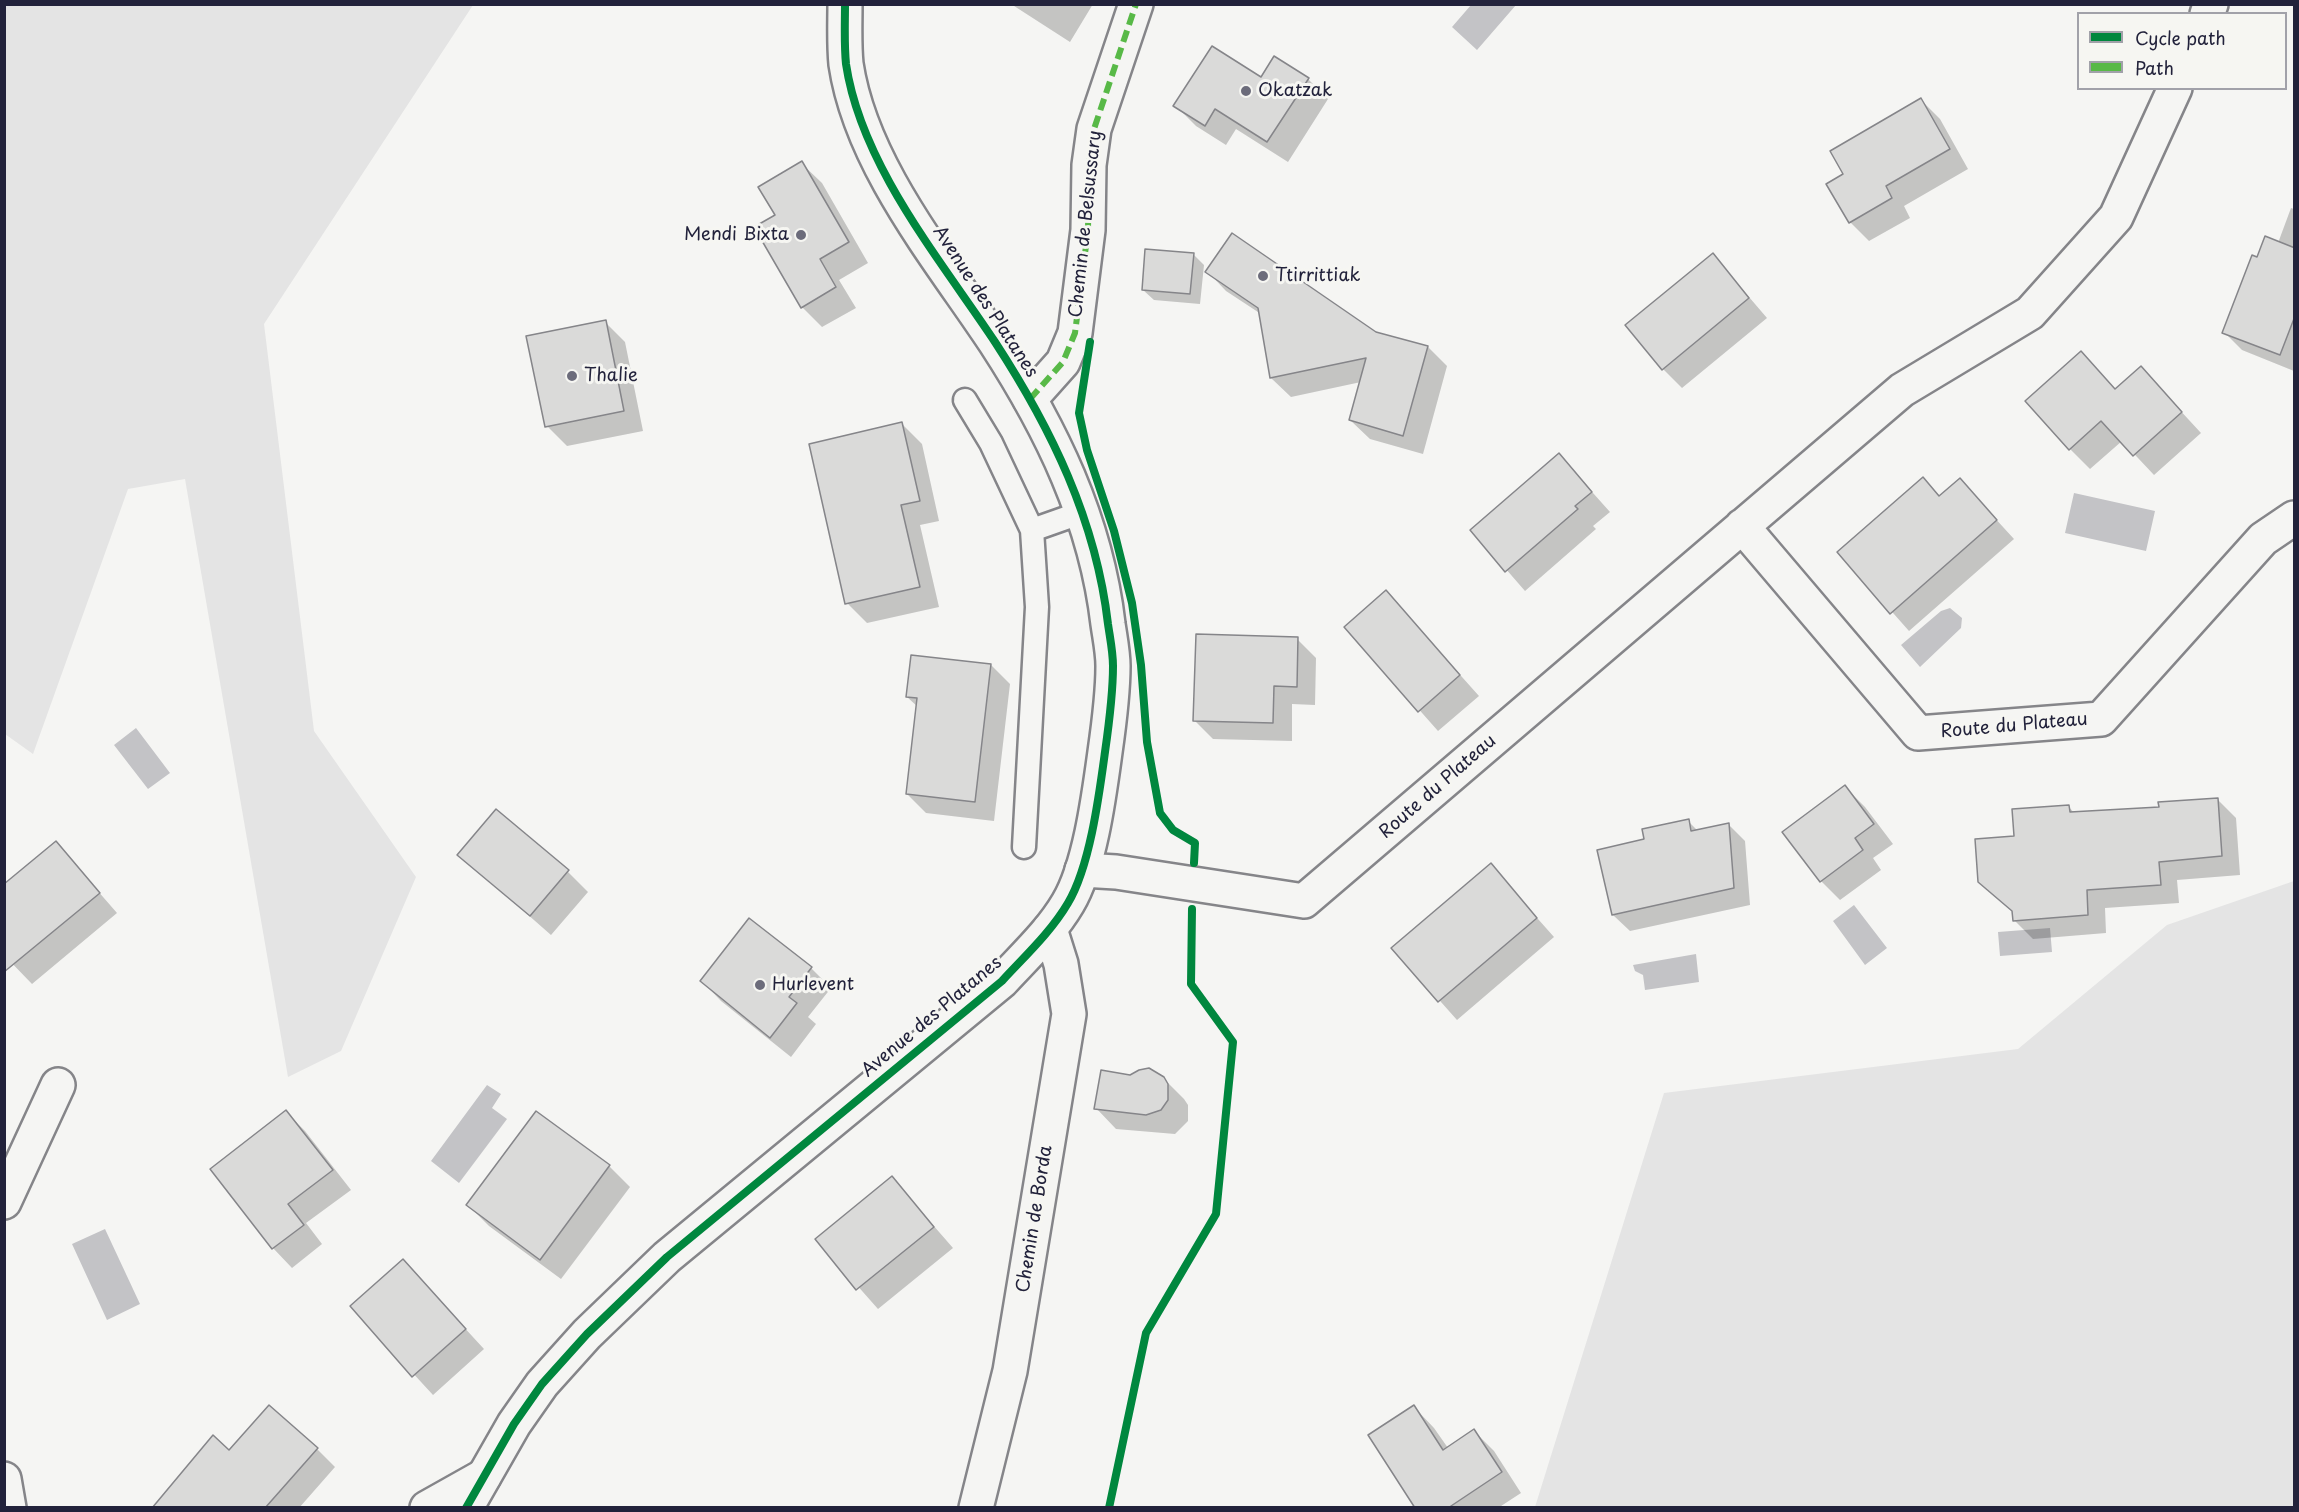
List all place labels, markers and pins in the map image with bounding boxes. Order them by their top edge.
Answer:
place label: Okatzak [1258,80,1332,102]
marker: Okatzak [1239,84,1253,98]
place label: Mendi Bixta [684,224,789,246]
marker: Mendi Bixta [794,228,808,242]
place label: Ttirrittiak [1275,265,1361,287]
marker: Ttirrittiak [1256,269,1270,283]
place label: Thalie [584,365,638,387]
marker: Thalie [565,369,579,383]
place label: Hurlevent [772,974,854,996]
marker: Hurlevent [753,978,767,992]

